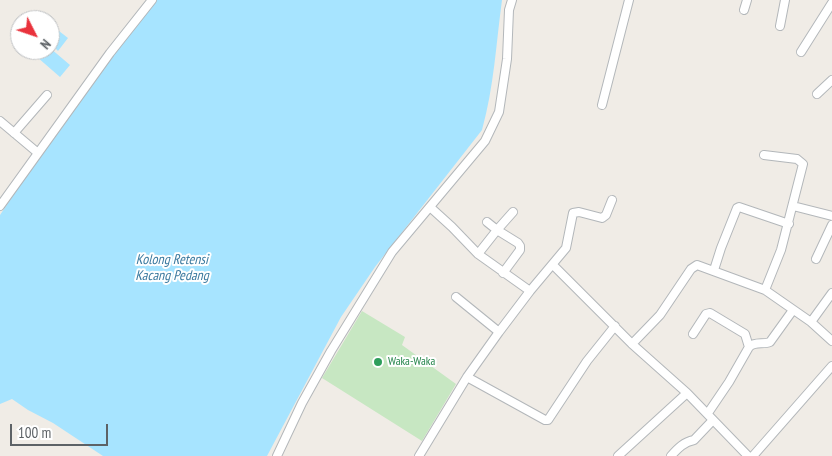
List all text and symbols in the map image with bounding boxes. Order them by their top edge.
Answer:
north arrow [10,10,60,60]
text: N [36,35,55,53]
water label: Kolong Retensi Kacang Pedang [135,252,209,284]
place label: Waka-Waka [388,355,435,369]
marker: Waka-Waka [372,356,384,368]
scale bar [12,414,110,446]
text: 100 m [18,423,51,442]

